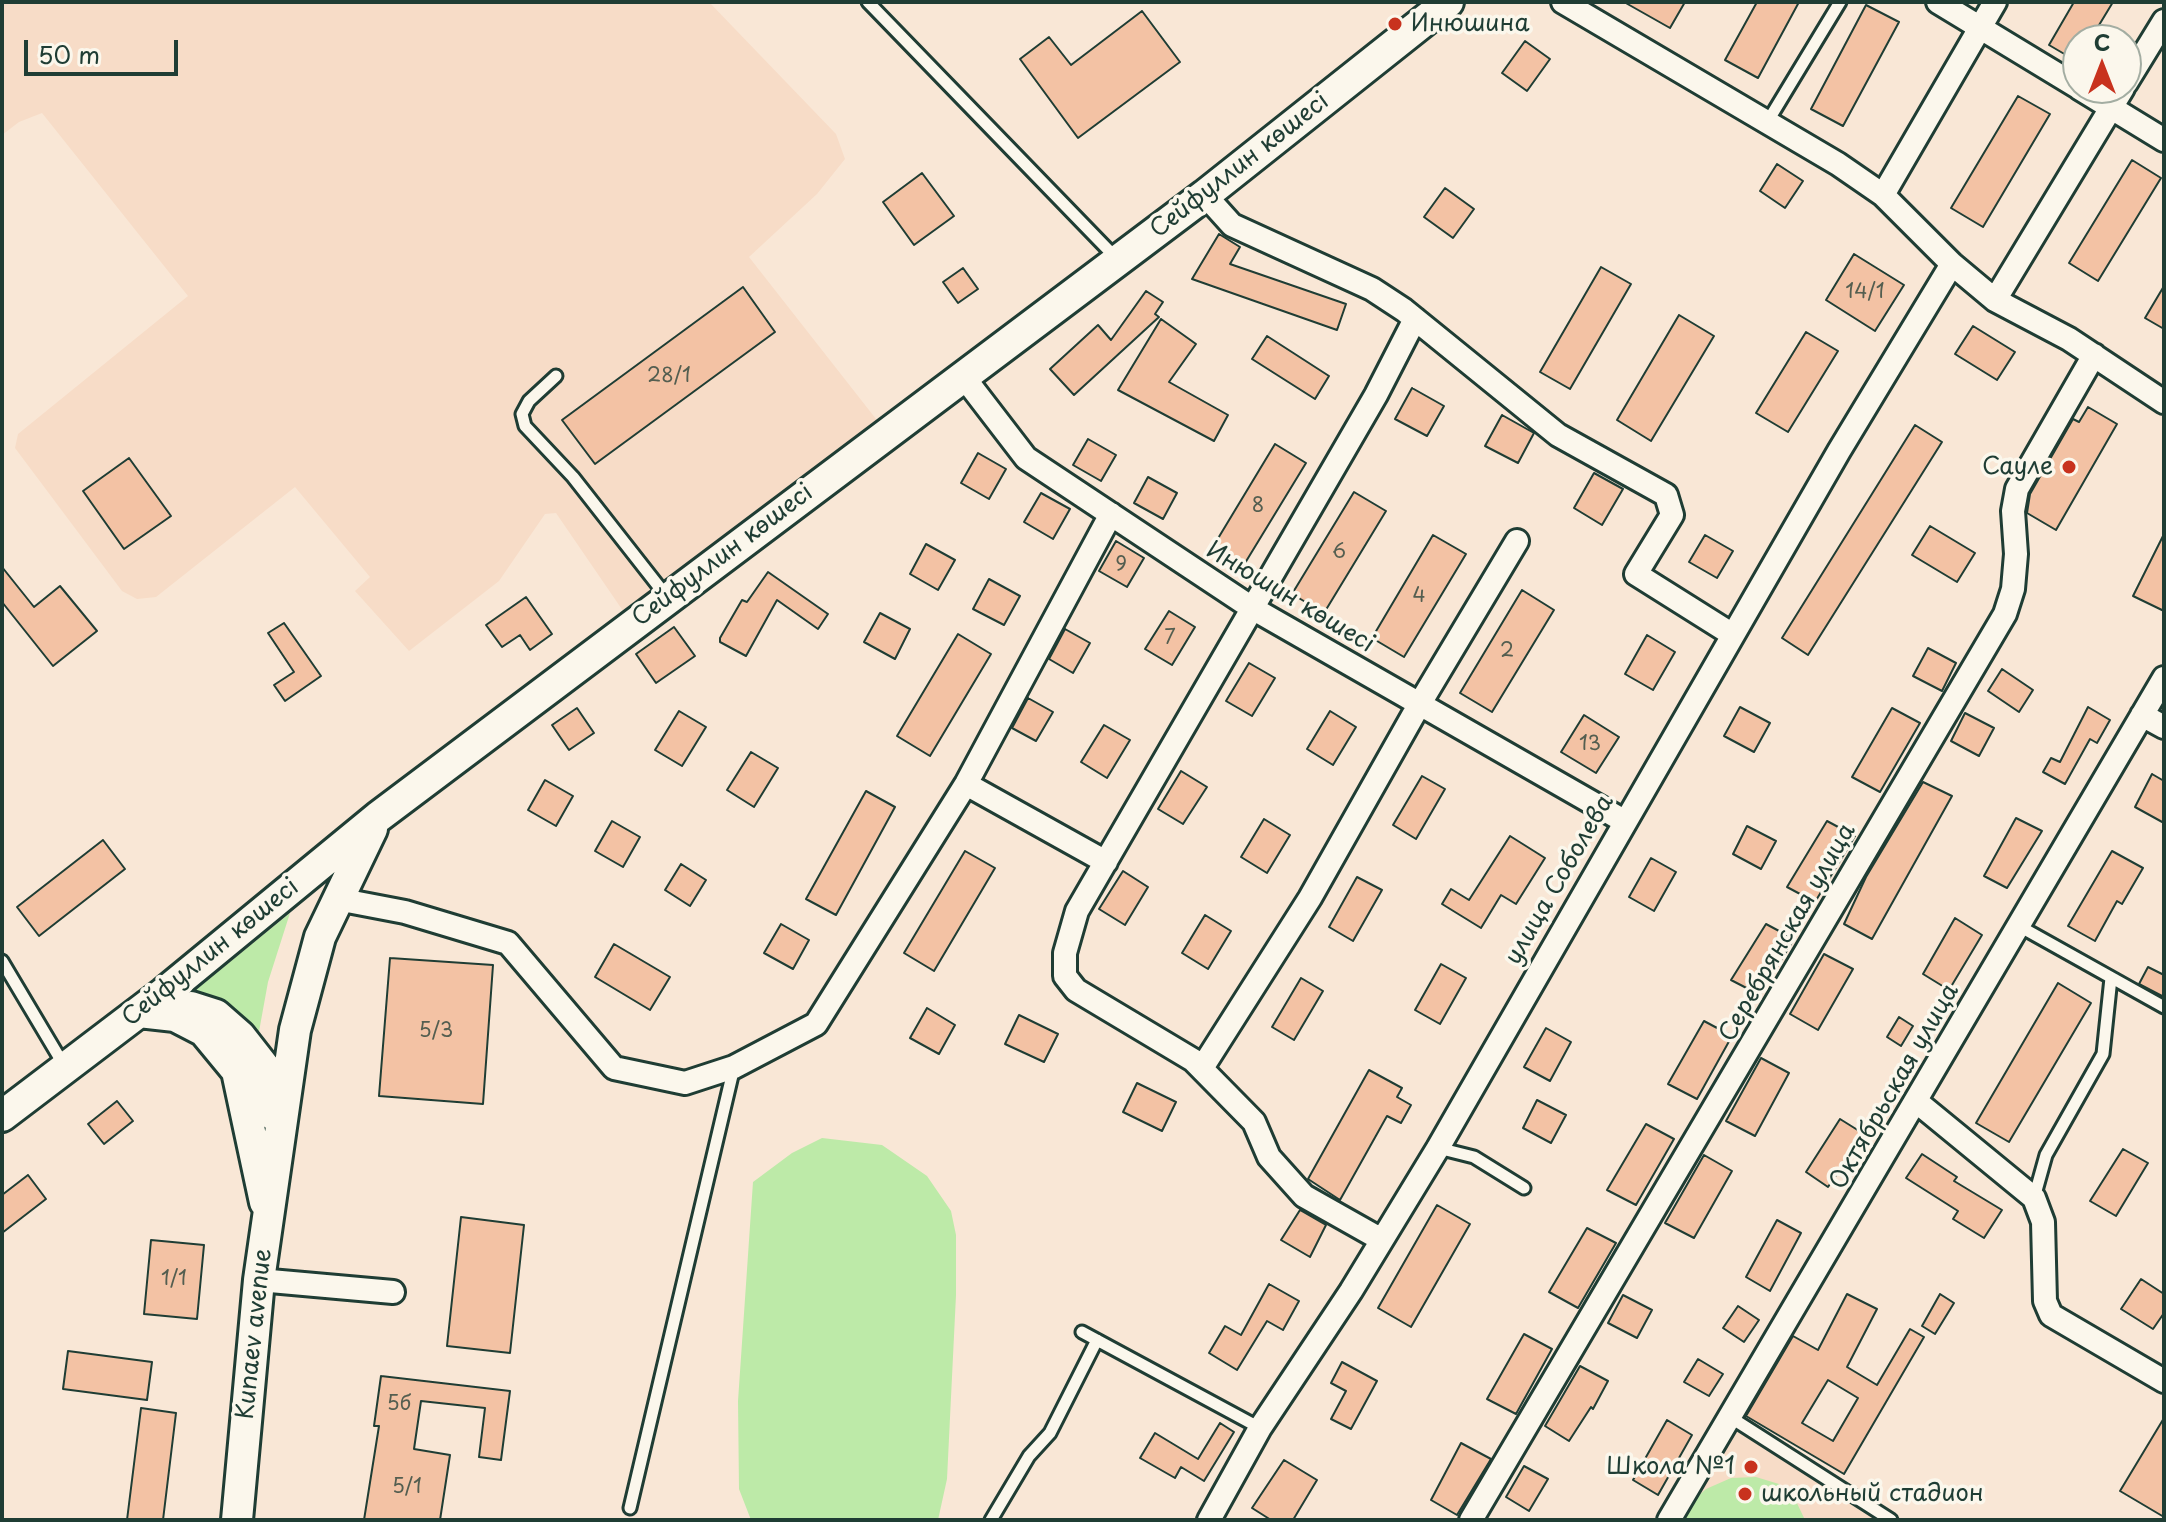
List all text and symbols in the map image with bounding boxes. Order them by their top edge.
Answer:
place label: Инюшина [1411,10,1530,38]
marker: Инюшина [1386,15,1404,33]
scale bar [28,24,182,74]
north arrow [2062,24,2142,104]
text: С [2094,25,2110,58]
text: 50 m [38,36,100,72]
street label: Сейфуллин көшесі [1145,87,1335,245]
house number: 14/1 [1845,280,1885,304]
house number: 28/1 [647,364,691,388]
place label: Сауле [1982,453,2053,481]
marker: Сауле [2060,458,2078,476]
street label: Сейфуллин көшесі [627,479,819,633]
house number: 8 [1252,494,1264,518]
street label: Инюшин көшесі [1201,536,1379,660]
house number: 6 [1332,540,1346,564]
house number: 9 [1115,553,1127,577]
house number: 4 [1412,584,1426,608]
house number: 7 [1164,626,1176,650]
house number: 2 [1500,639,1514,663]
house number: 13 [1579,732,1601,756]
street label: улица Соболева [1500,790,1620,970]
street label: Серебрянская улица [1714,819,1862,1047]
street label: Сейфуллин көшесі [117,873,305,1033]
street label: Октябрьская улица [1824,979,1966,1195]
house number: 5/3 [419,1019,453,1043]
street label: Kunaev avenue [232,1247,278,1421]
house number: 1/1 [161,1267,187,1291]
house number: 5б [387,1392,411,1416]
place label: Школа №1 [1606,1453,1735,1481]
marker: Школа №1 [1742,1458,1760,1476]
house number: 5/1 [392,1475,422,1499]
place label: школьный стадион [1761,1480,1984,1508]
marker: школьный стадион [1736,1485,1754,1503]

